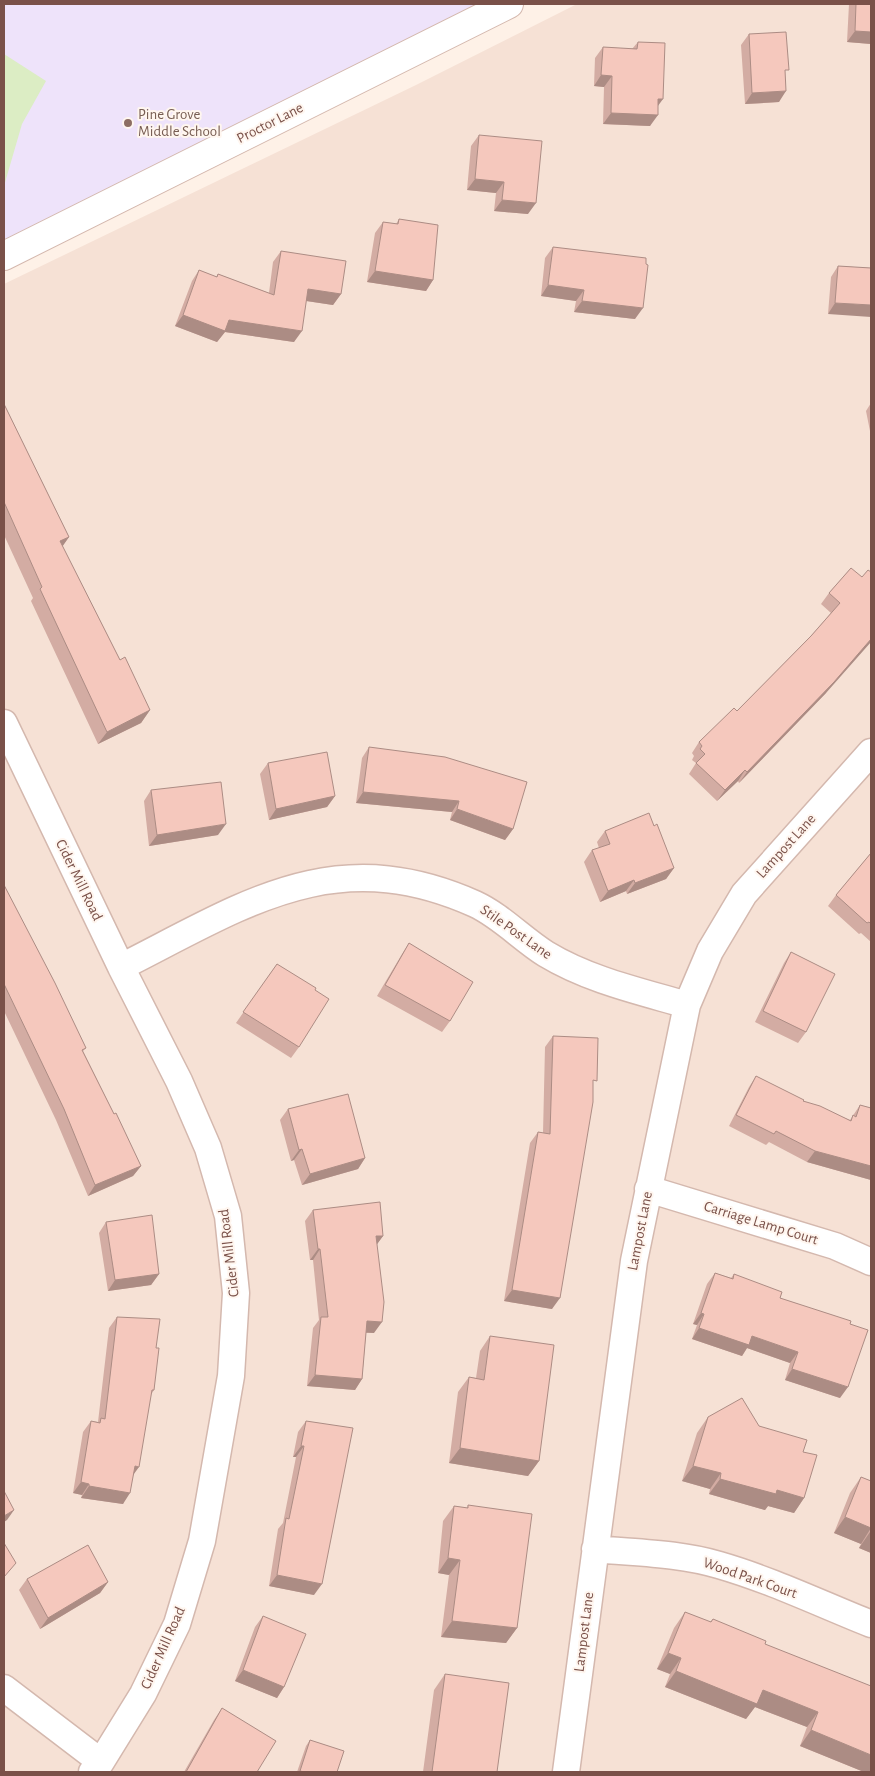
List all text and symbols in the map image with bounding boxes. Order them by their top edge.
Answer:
street label: Proctor Lane [234,100,306,146]
place label: Pine Grove Middle School [138,107,221,139]
marker: Pine Grove Middle School [122,117,134,129]
street label: Lampost Lane [753,811,819,881]
street label: Cider Mill Road [53,837,105,923]
street label: Stile Post Lane [477,902,555,962]
street label: Lampost Lane [625,1190,655,1272]
street label: Carriage Lamp Court [702,1198,820,1248]
street label: Cider Mill Road [216,1208,242,1298]
street label: Wood Park Court [701,1555,799,1601]
street label: Lampost Lane [572,1591,596,1673]
street label: Cider Mill Road [138,1604,188,1692]

